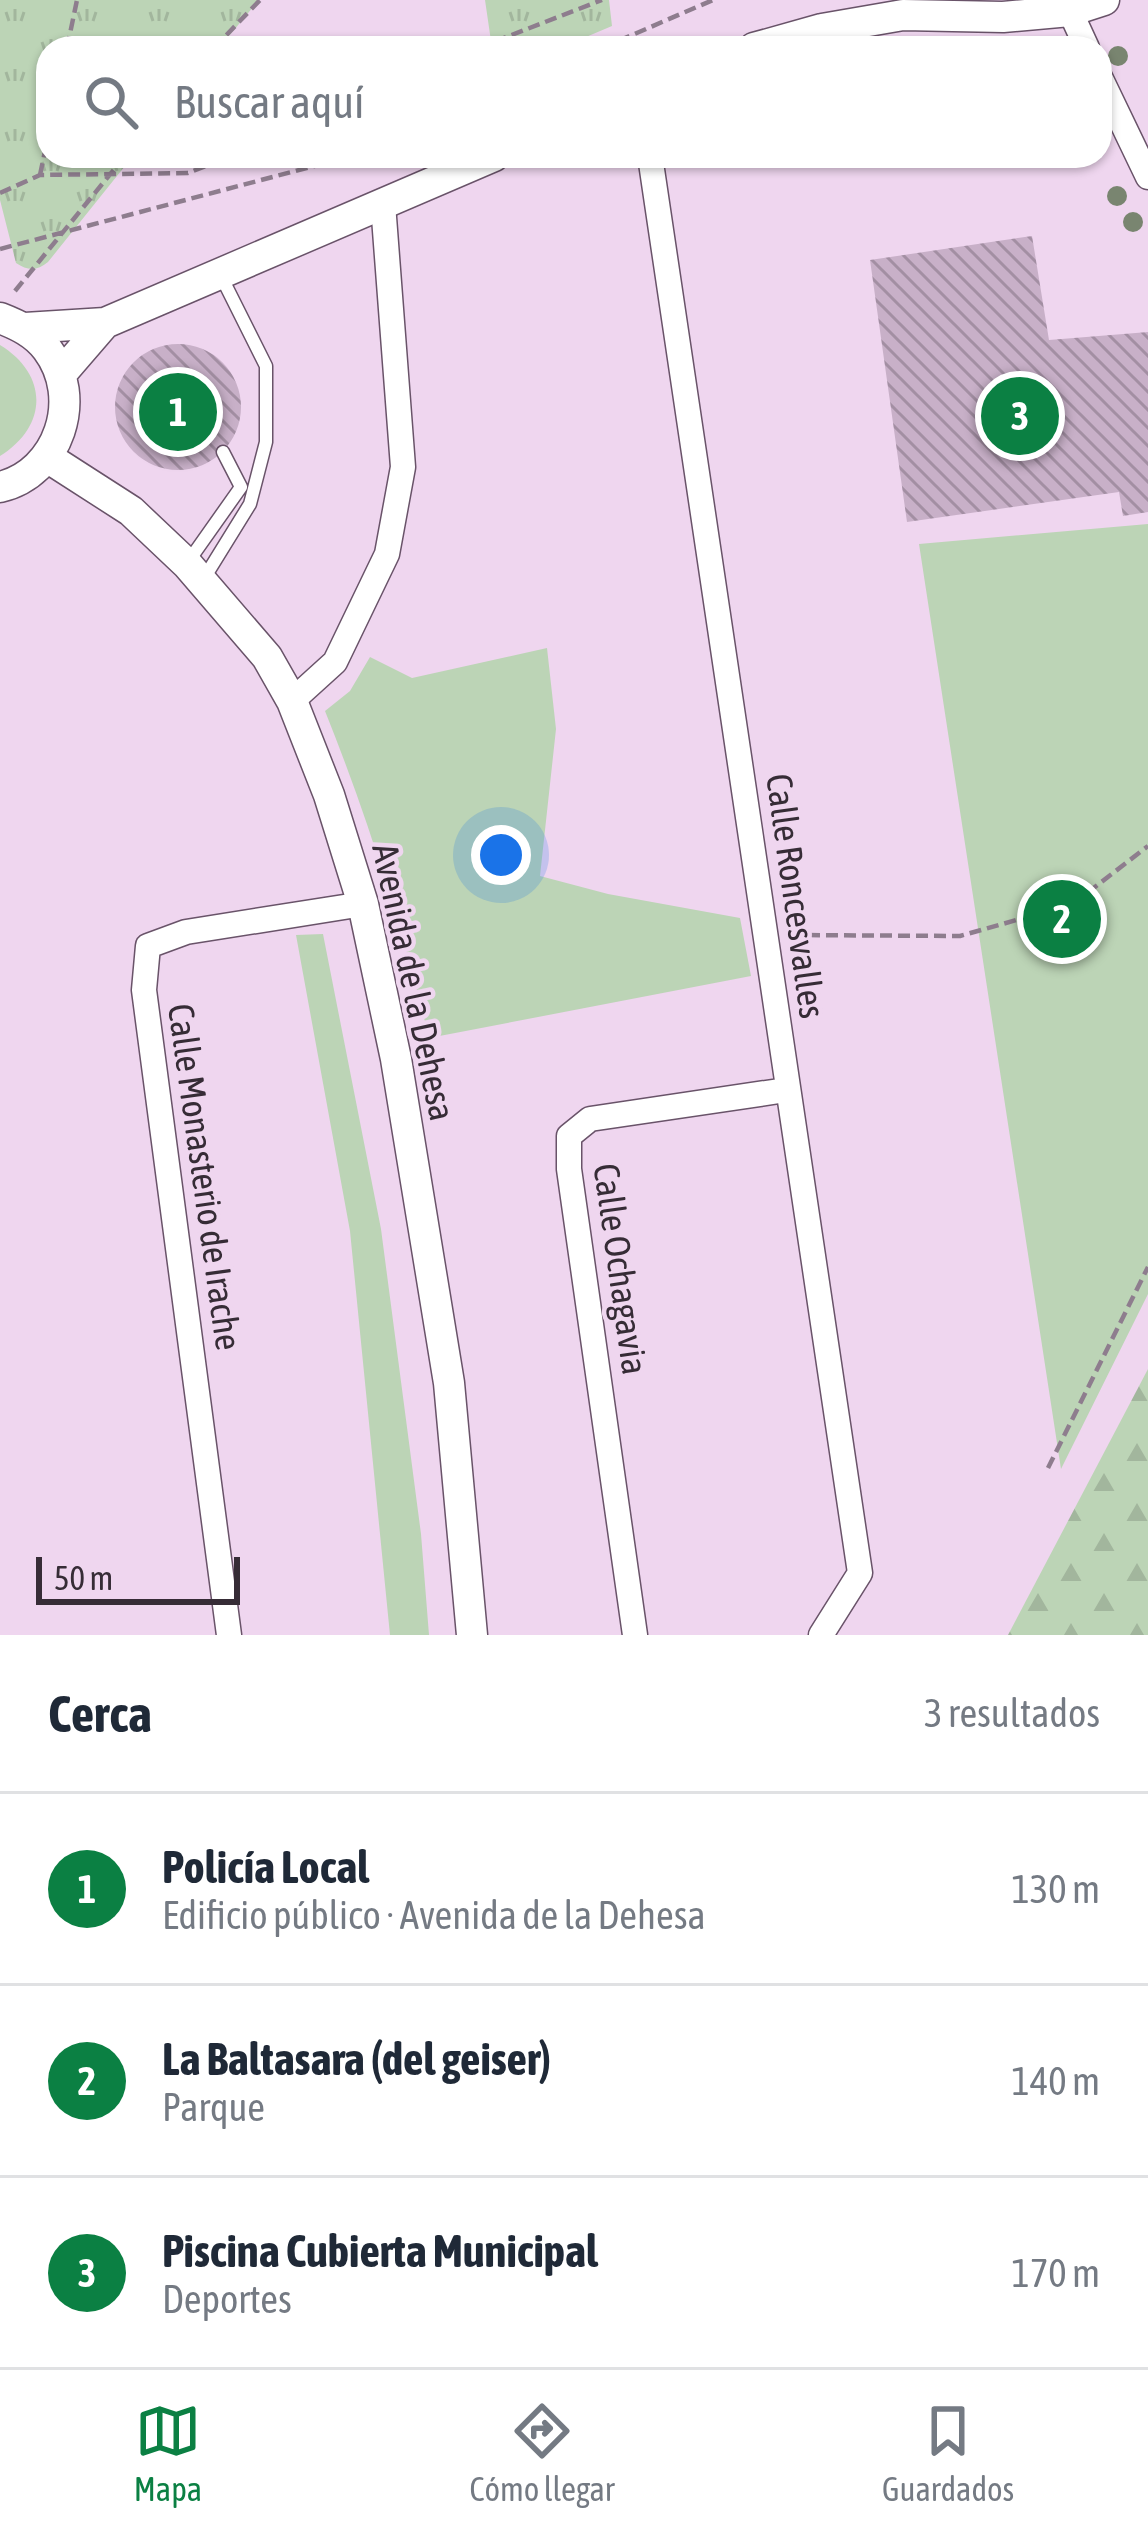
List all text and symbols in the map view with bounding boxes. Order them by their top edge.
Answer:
search box [36,36,1112,168]
icon: search [78,69,144,135]
text: Buscar aquí [174,76,364,128]
pin: 1 [139,367,217,457]
pin: 3 [981,371,1059,461]
street label: Calle Roncesvalles [758,771,834,1021]
your location [471,825,531,885]
street label: Avenida de la Dehesa [364,840,464,1124]
pin: 2 [1023,874,1101,964]
street label: Calle Monasterio de Irache [160,1001,250,1353]
street label: Calle Ochagavia [585,1161,657,1377]
scale bar [36,1551,240,1604]
text: 50 m [54,1559,113,1597]
text: Cerca [48,1684,152,1743]
text: 3 resultados [924,1691,1100,1735]
text: Policía Local [162,1841,369,1893]
text: 1 [78,1867,96,1911]
text: 130 m [1012,1867,1100,1911]
text: Edificio público · Avenida de la Dehesa [162,1893,706,1937]
text: La Baltasara (del geiser) [162,2033,551,2085]
text: 2 [78,2059,96,2103]
text: 140 m [1012,2059,1100,2103]
text: Parque [162,2085,265,2129]
text: Piscina Cubierta Municipal [162,2225,598,2277]
text: 3 [78,2251,96,2295]
text: 170 m [1012,2251,1100,2295]
text: Deportes [162,2277,292,2321]
tab: Mapa [134,2398,202,2508]
tab: Cómo llegar [470,2398,615,2508]
tab: Guardados [882,2398,1014,2508]

